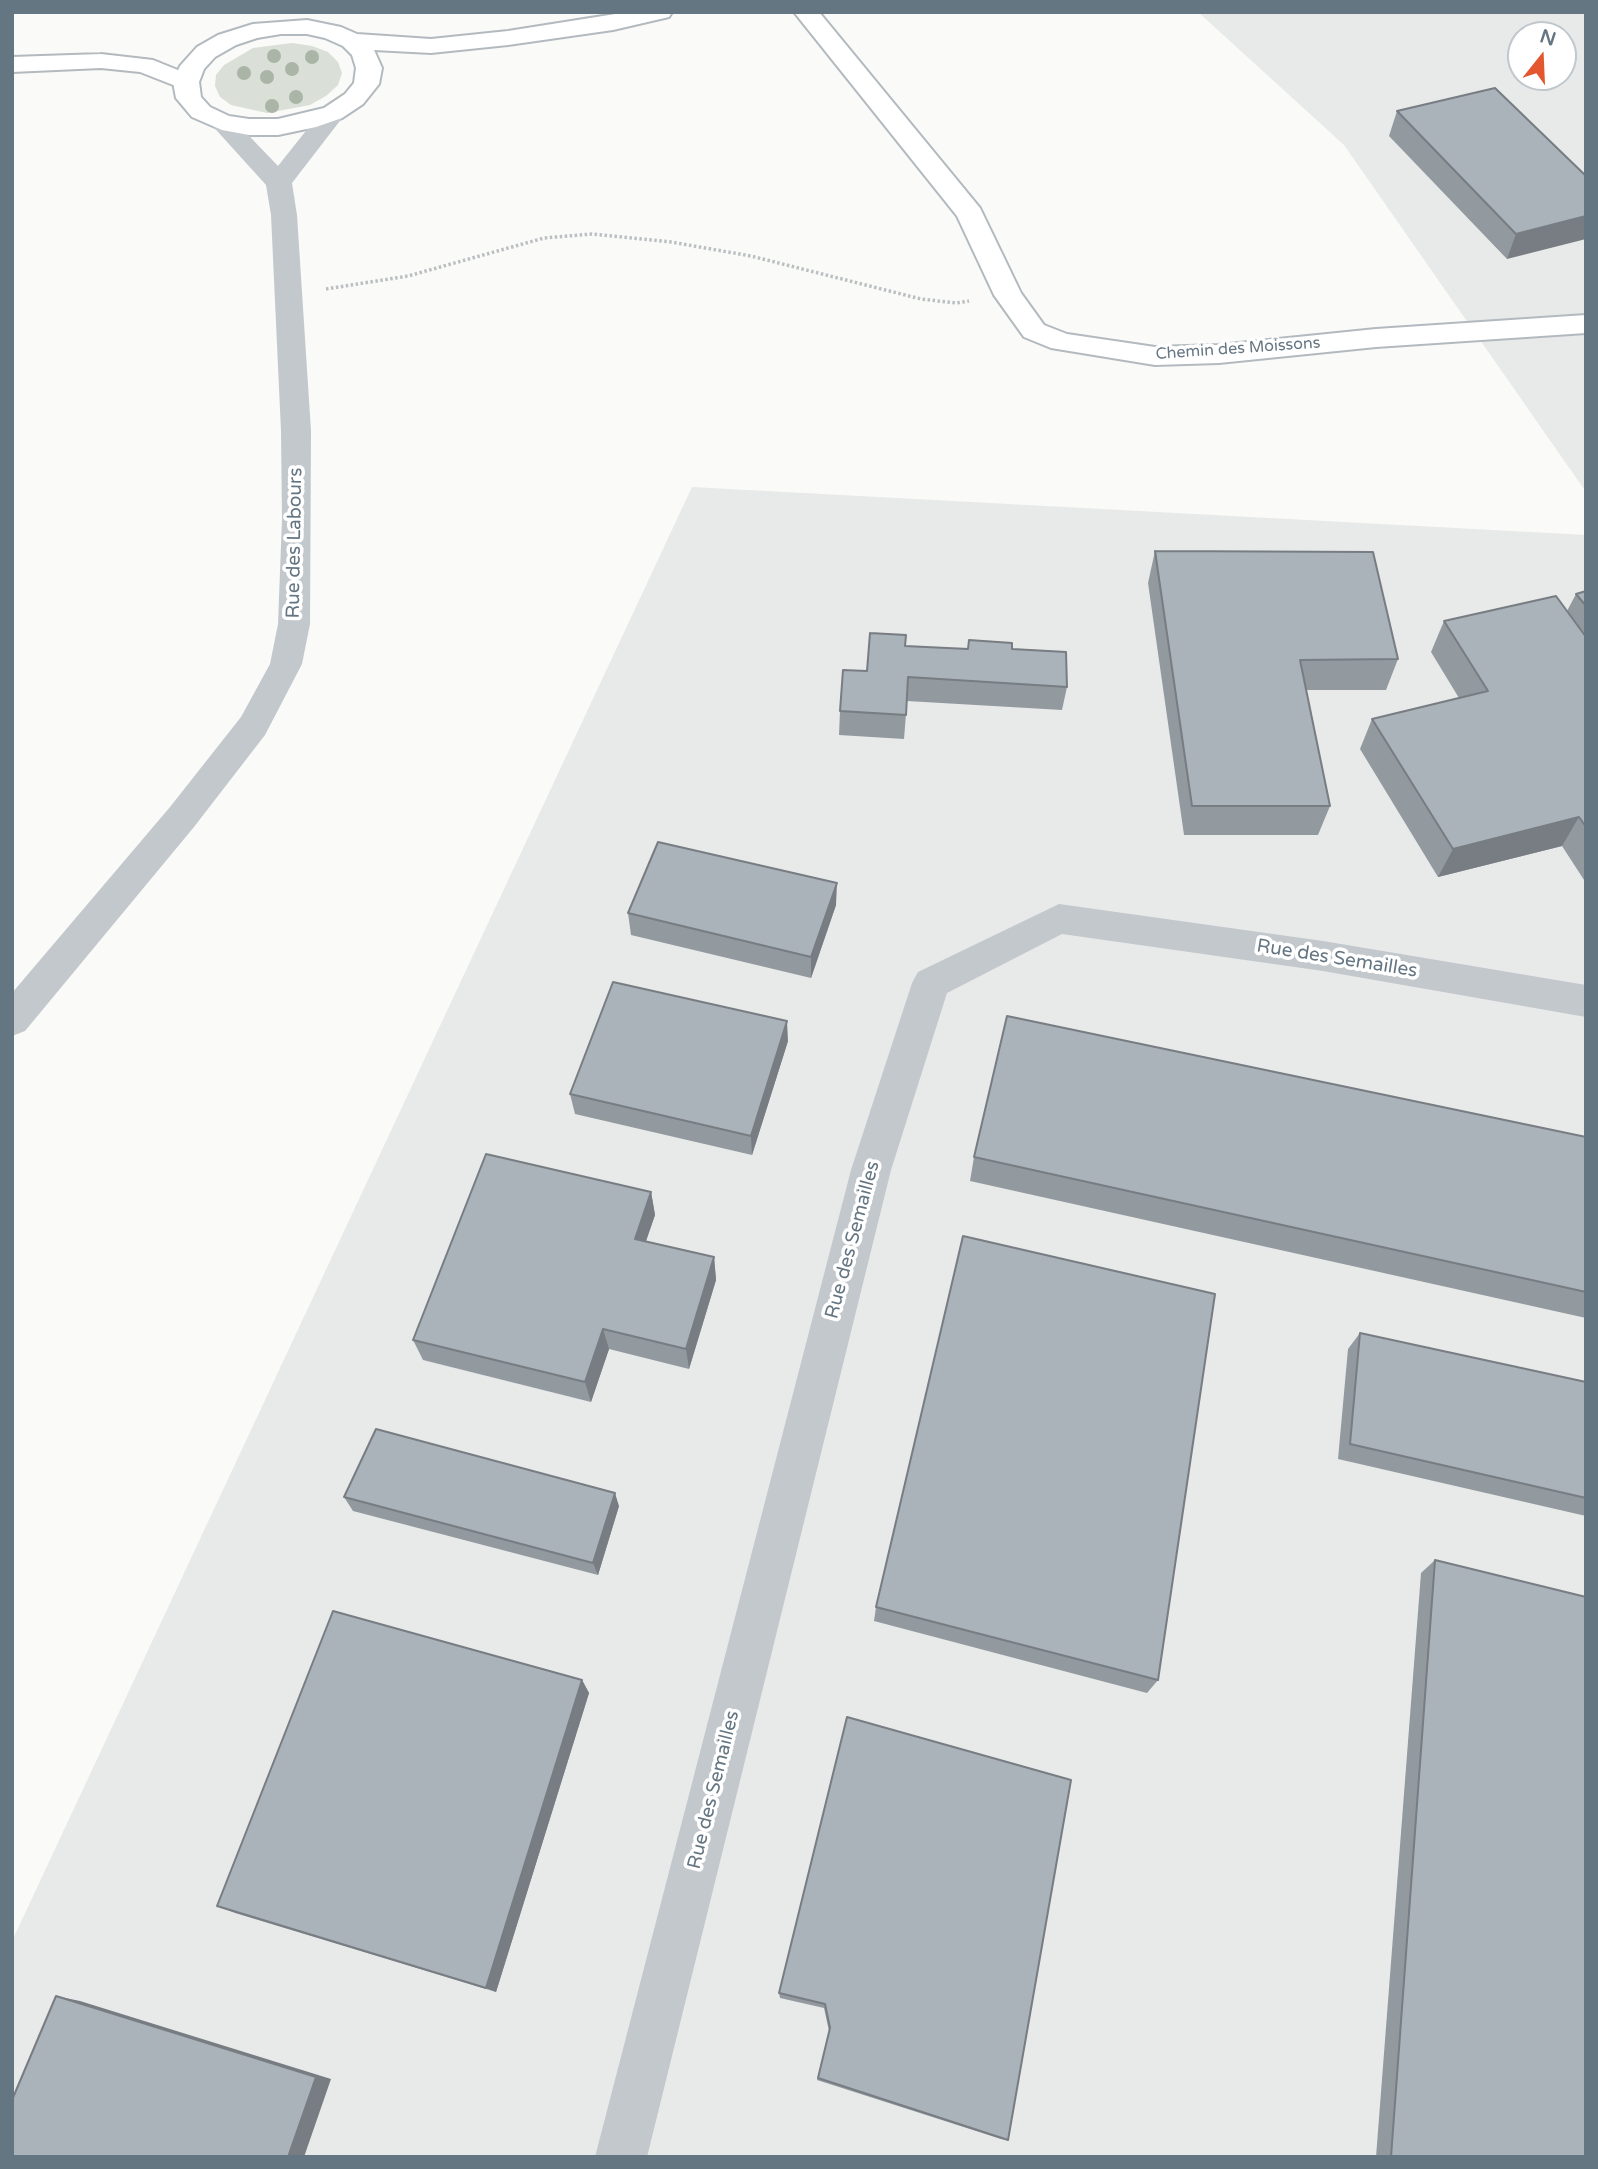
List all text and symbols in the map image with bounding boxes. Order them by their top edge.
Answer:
north arrow [1507,21,1577,91]
text: N [1537,25,1559,51]
street label: Chemin des Moissons [1155,334,1321,364]
street label: Rue des Labours [282,467,308,619]
street label: Rue des Semailles [1255,935,1419,983]
street label: Rue des Semailles [821,1159,885,1321]
street label: Rue des Semailles [683,1709,745,1871]

